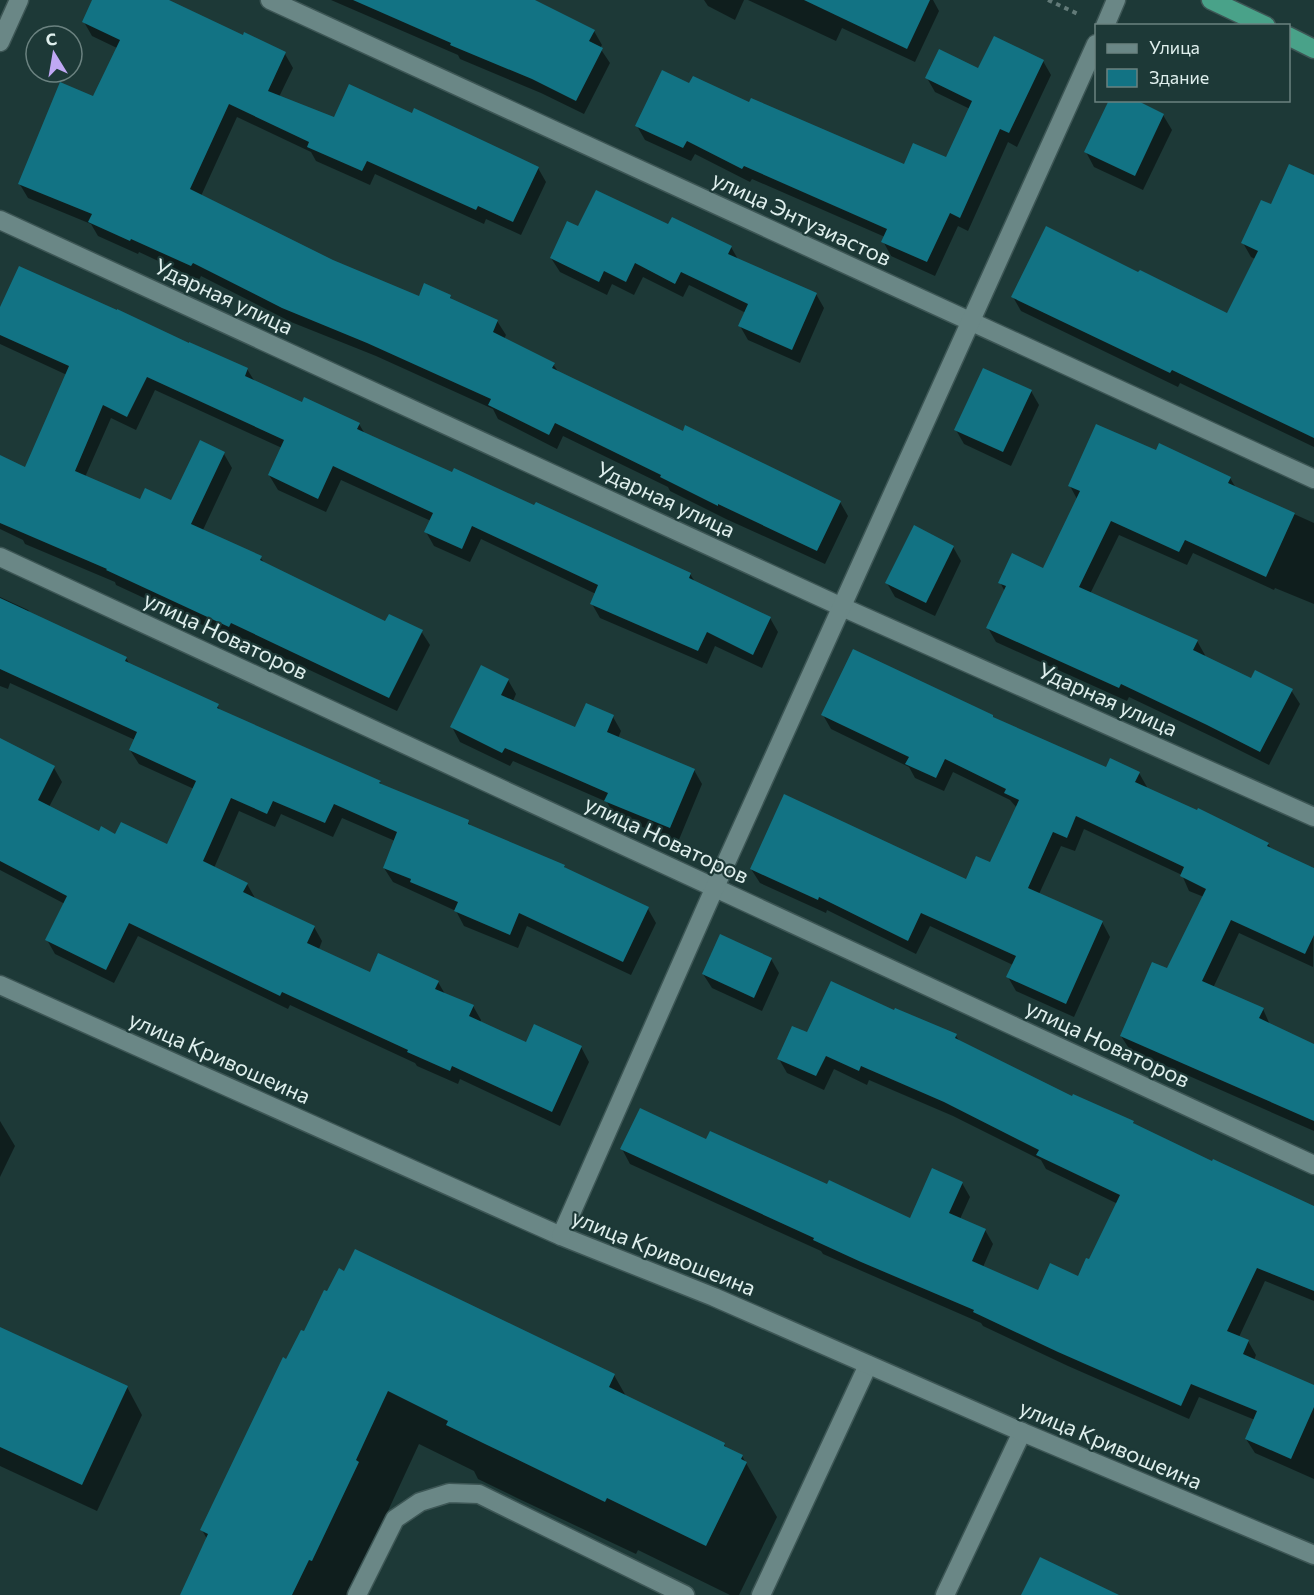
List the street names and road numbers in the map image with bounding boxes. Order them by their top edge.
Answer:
street label: улица Энтузиастов [708,165,896,271]
street label: Ударная улица [150,252,298,340]
street label: Ударная улица [592,455,740,543]
street label: улица Новаторов [140,585,312,685]
street label: Ударная улица [1034,656,1182,742]
street label: улица Новаторов [581,789,753,889]
street label: улица Новаторов [1022,993,1194,1093]
street label: улица Кривошеина [125,1005,315,1109]
street label: улица Кривошеина [568,1203,760,1301]
street label: улица Кривошеина [1016,1393,1206,1495]

